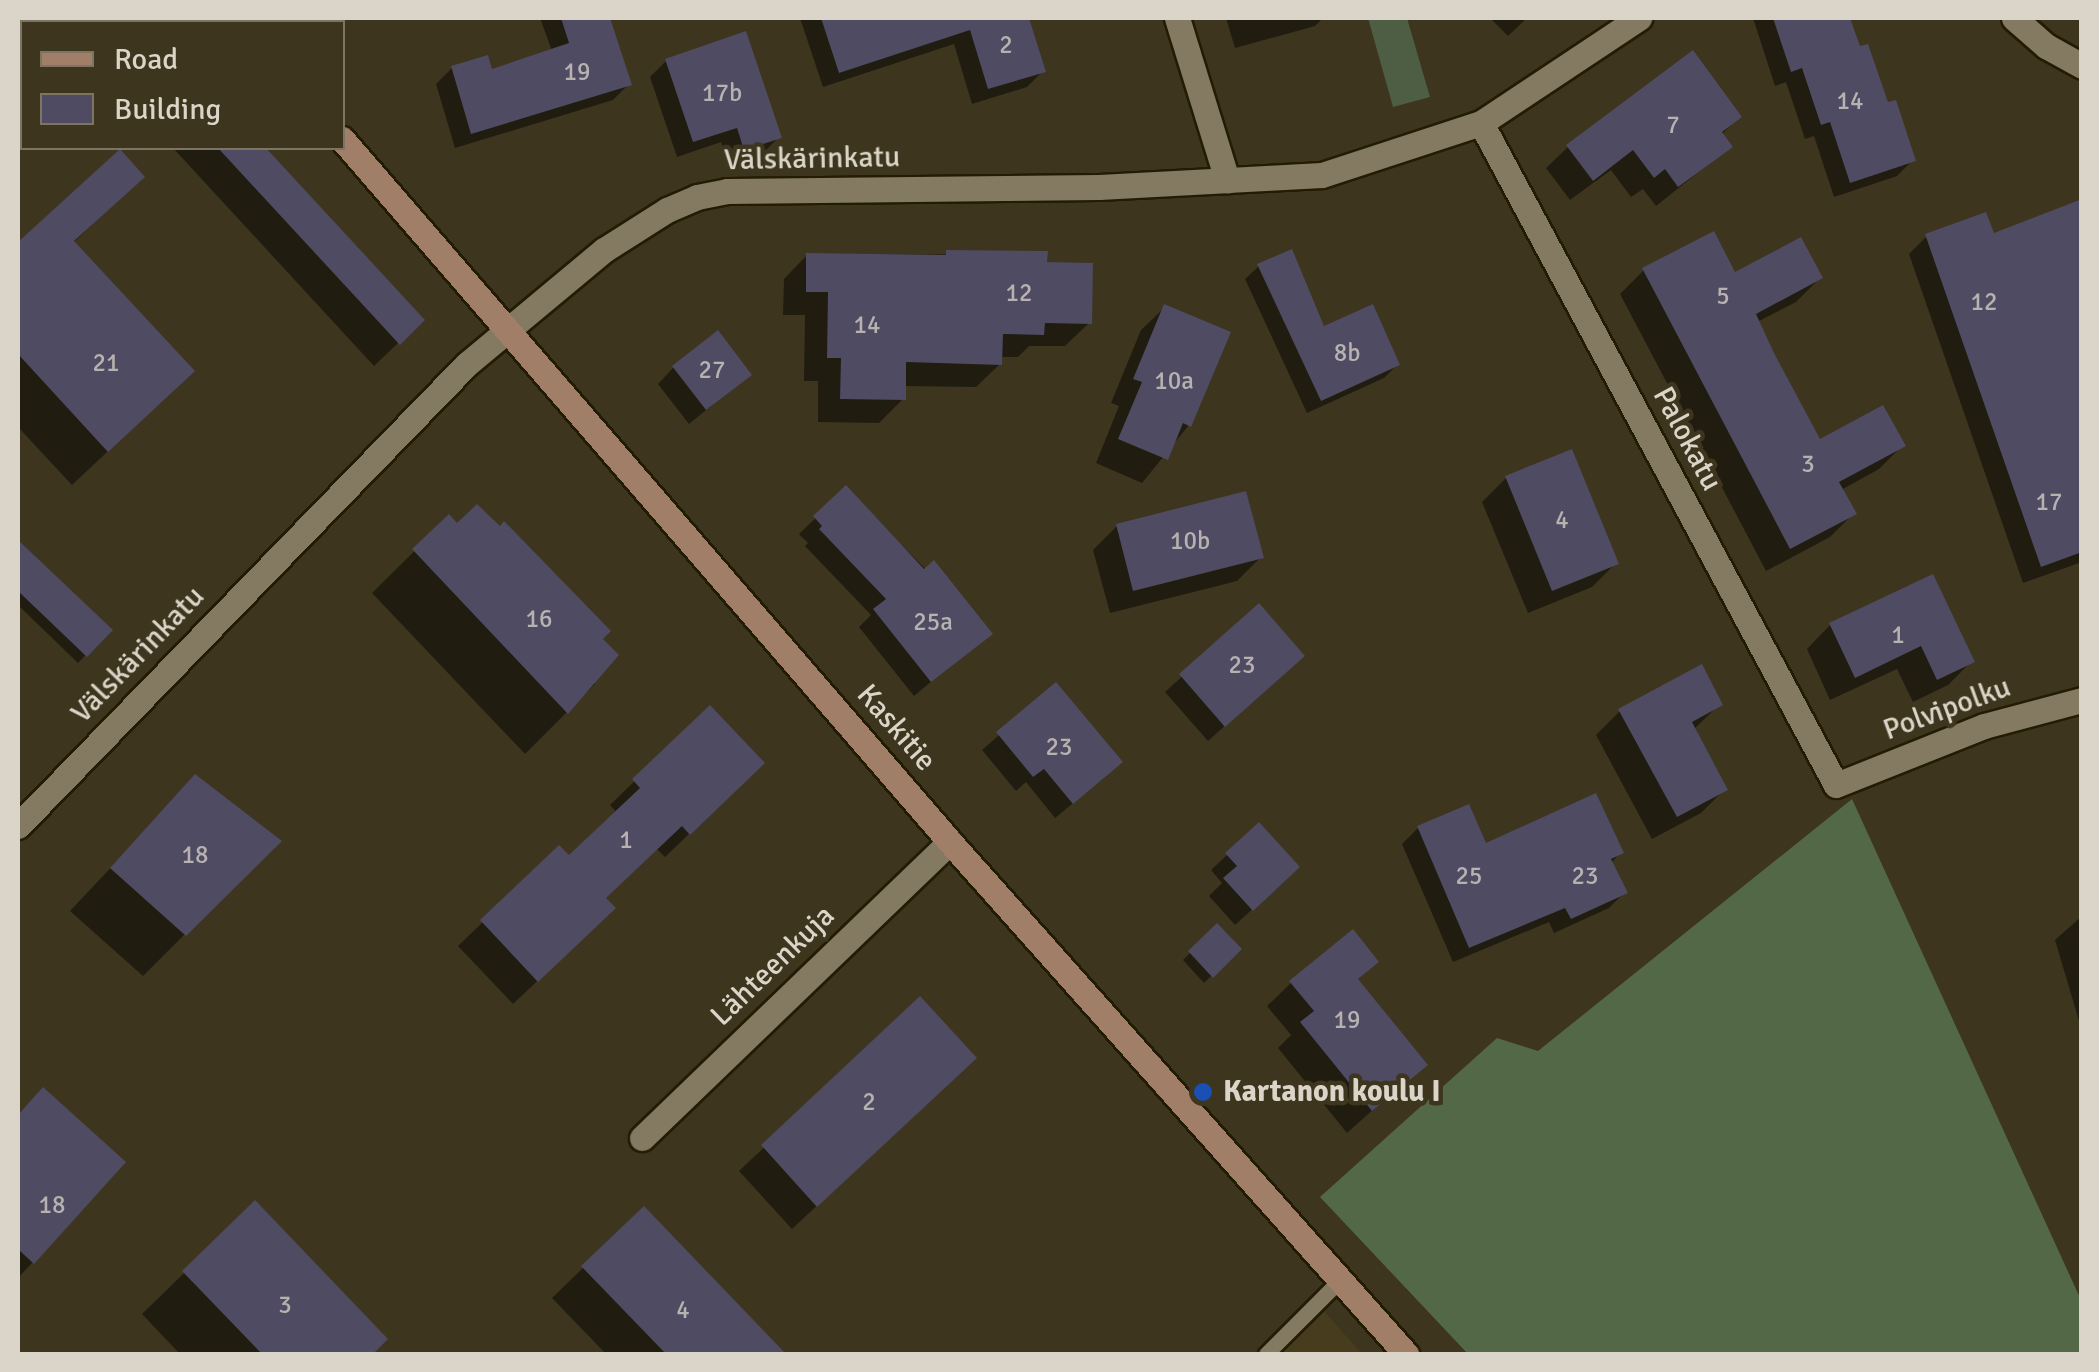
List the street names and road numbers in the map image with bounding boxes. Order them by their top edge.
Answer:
street label: Välskärinkatu [724,139,900,179]
street label: Palokatu [1645,381,1729,497]
street label: Välskärinkatu [64,579,212,731]
street label: Polvipolku [1878,669,2016,749]
street label: Kaskitie [849,677,943,779]
street label: Lähteenkuja [704,898,842,1034]

